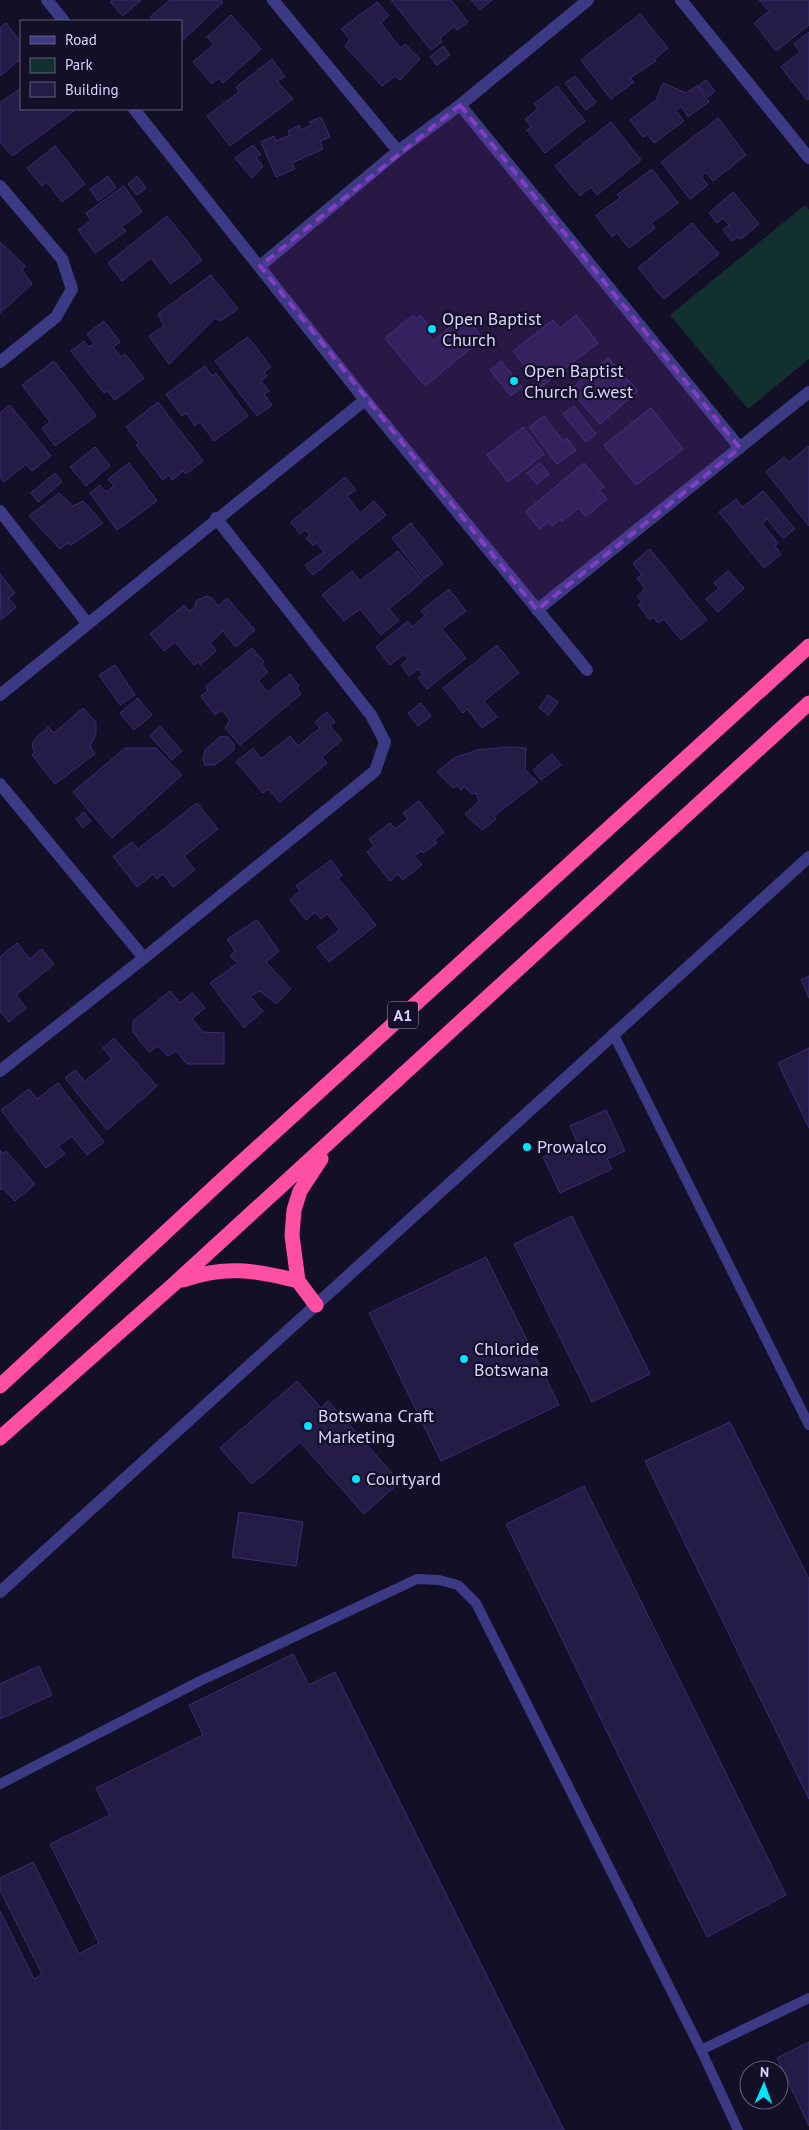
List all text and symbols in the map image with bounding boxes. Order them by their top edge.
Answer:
legend [20,20,182,110]
text: Road [65,30,97,49]
text: Park [65,55,93,74]
text: Building [65,80,119,99]
place label: Open Baptist Church [442,307,542,351]
marker: Open Baptist Church [426,323,438,335]
place label: Open Baptist Church G.west [524,359,633,403]
marker: Open Baptist Church G.west [508,375,520,387]
road number: A1 [388,1002,418,1028]
place label: Prowalco [537,1135,607,1158]
marker: Prowalco [521,1141,533,1153]
place label: Chloride Botswana [474,1337,549,1381]
marker: Chloride Botswana [458,1353,470,1365]
place label: Botswana Craft Marketing [318,1404,434,1448]
marker: Botswana Craft Marketing [302,1420,314,1432]
place label: Courtyard [366,1467,441,1490]
marker: Courtyard [350,1473,362,1485]
north arrow [739,2060,789,2110]
text: N [760,2063,769,2081]

